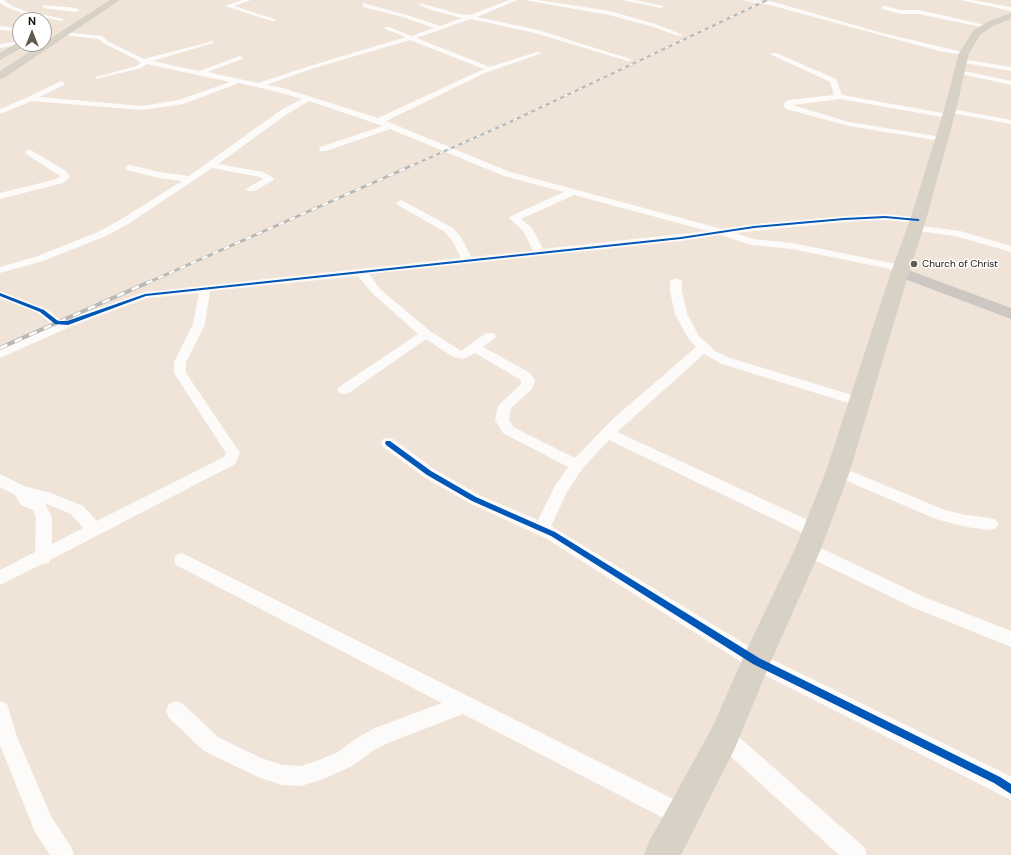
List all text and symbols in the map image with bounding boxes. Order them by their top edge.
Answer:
north arrow [12,12,52,52]
text: N [28,14,36,28]
place label: Church of Christ [922,258,998,270]
marker: Church of Christ [909,259,919,269]

